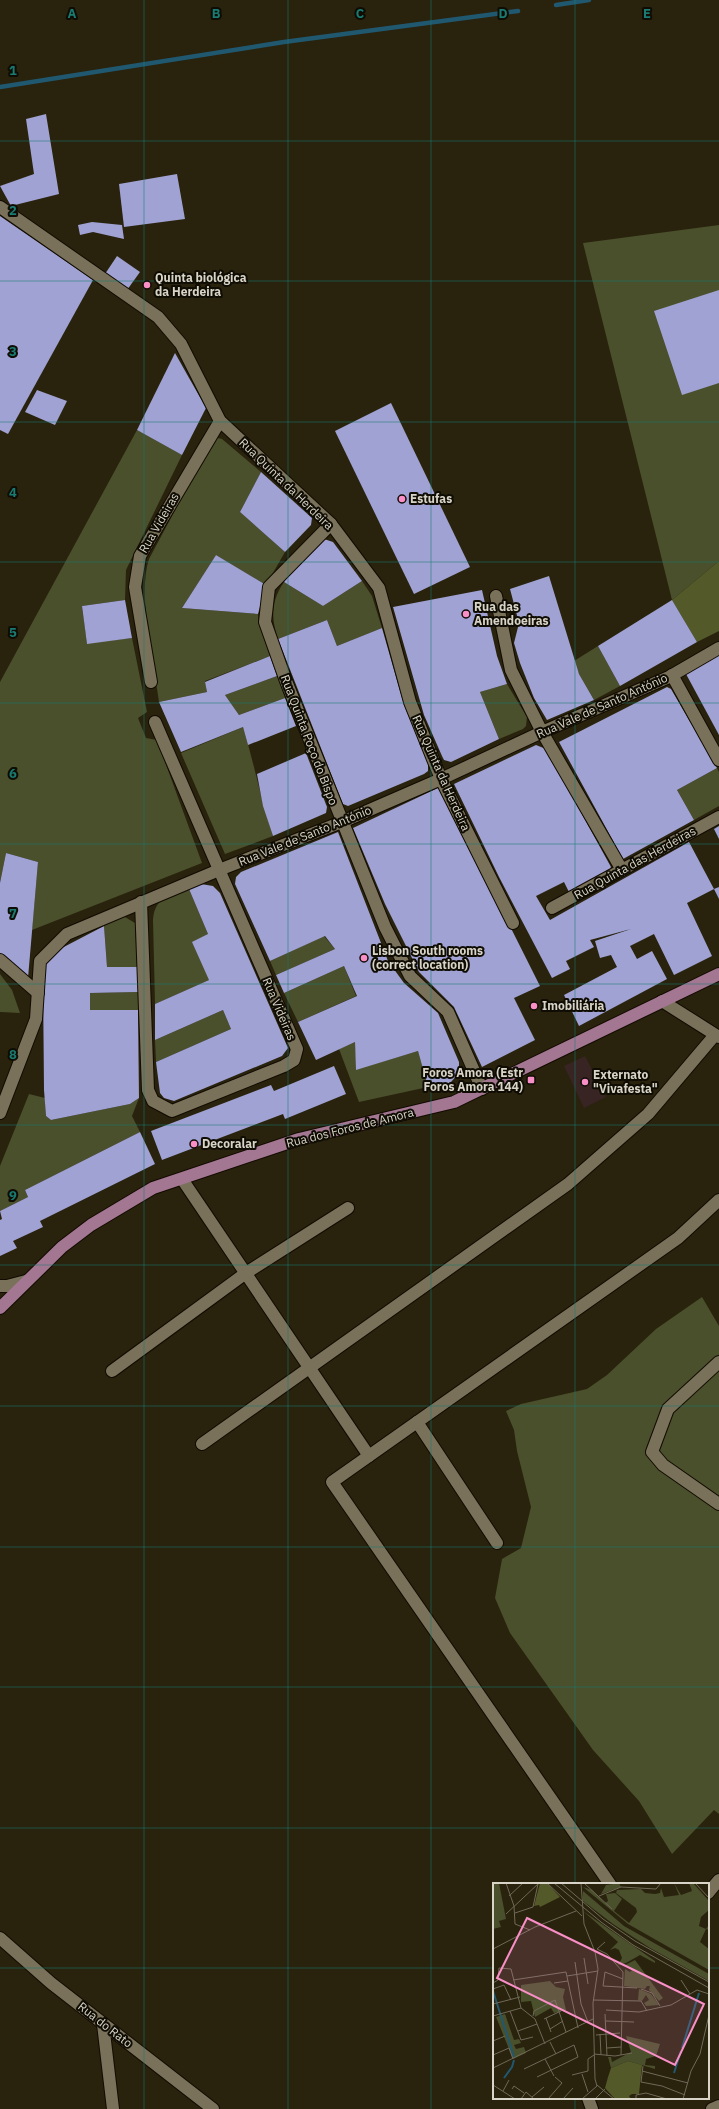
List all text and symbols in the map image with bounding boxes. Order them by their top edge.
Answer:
text: A [68,5,77,22]
text: B [212,5,221,22]
text: C [356,5,365,22]
text: D [498,5,508,22]
text: E [643,5,651,22]
text: 1 [9,62,17,79]
text: 2 [9,202,17,219]
place label: Quinta biológica da Herdeira [155,270,247,299]
marker: Quinta biológica da Herdeira [142,280,152,290]
text: 3 [9,343,17,360]
street label: Rua Quinta da Herdeira [236,435,337,533]
text: 4 [9,484,17,501]
street label: Rua Videiras [135,490,182,556]
place label: Estufas [410,491,452,506]
marker: Estufas [397,494,407,504]
place label: Rua das Amendoeiras [474,599,549,628]
marker: Rua das Amendoeiras [461,609,471,619]
text: 5 [9,624,17,641]
street label: Rua Vale de Santo António [534,670,670,741]
street label: Rua Quinta Poço do Bispo [278,672,341,807]
street label: Rua Quinta da Herdeira [409,713,474,834]
text: 6 [9,765,17,782]
street label: Rua Vale de Santo António [236,802,374,869]
street label: Rua Quinta das Herdeiras [571,823,698,902]
text: 7 [9,905,17,922]
place label: Lisbon South rooms (correct location) [372,943,483,972]
marker: Lisbon South rooms (correct location) [359,953,369,963]
street label: Rua Videiras [259,975,300,1043]
place label: Imobiliária [542,998,605,1013]
marker: Imobiliária [529,1001,539,1011]
text: 8 [9,1046,17,1063]
place label: Foros Amora (Estr Foros Amora 144) [422,1065,523,1094]
place label: Externato "Vivafesta" [593,1067,658,1096]
marker: Foros Amora (Estr Foros Amora 144) [526,1075,536,1085]
marker: Externato "Vivafesta" [580,1077,590,1087]
street label: Rua dos Foros de Amora [285,1104,416,1151]
place label: Decoralar [202,1136,257,1151]
marker: Decoralar [189,1139,199,1149]
text: 9 [9,1187,17,1204]
inset map [493,1883,709,2099]
street label: Rua do Rato [75,1999,136,2051]

